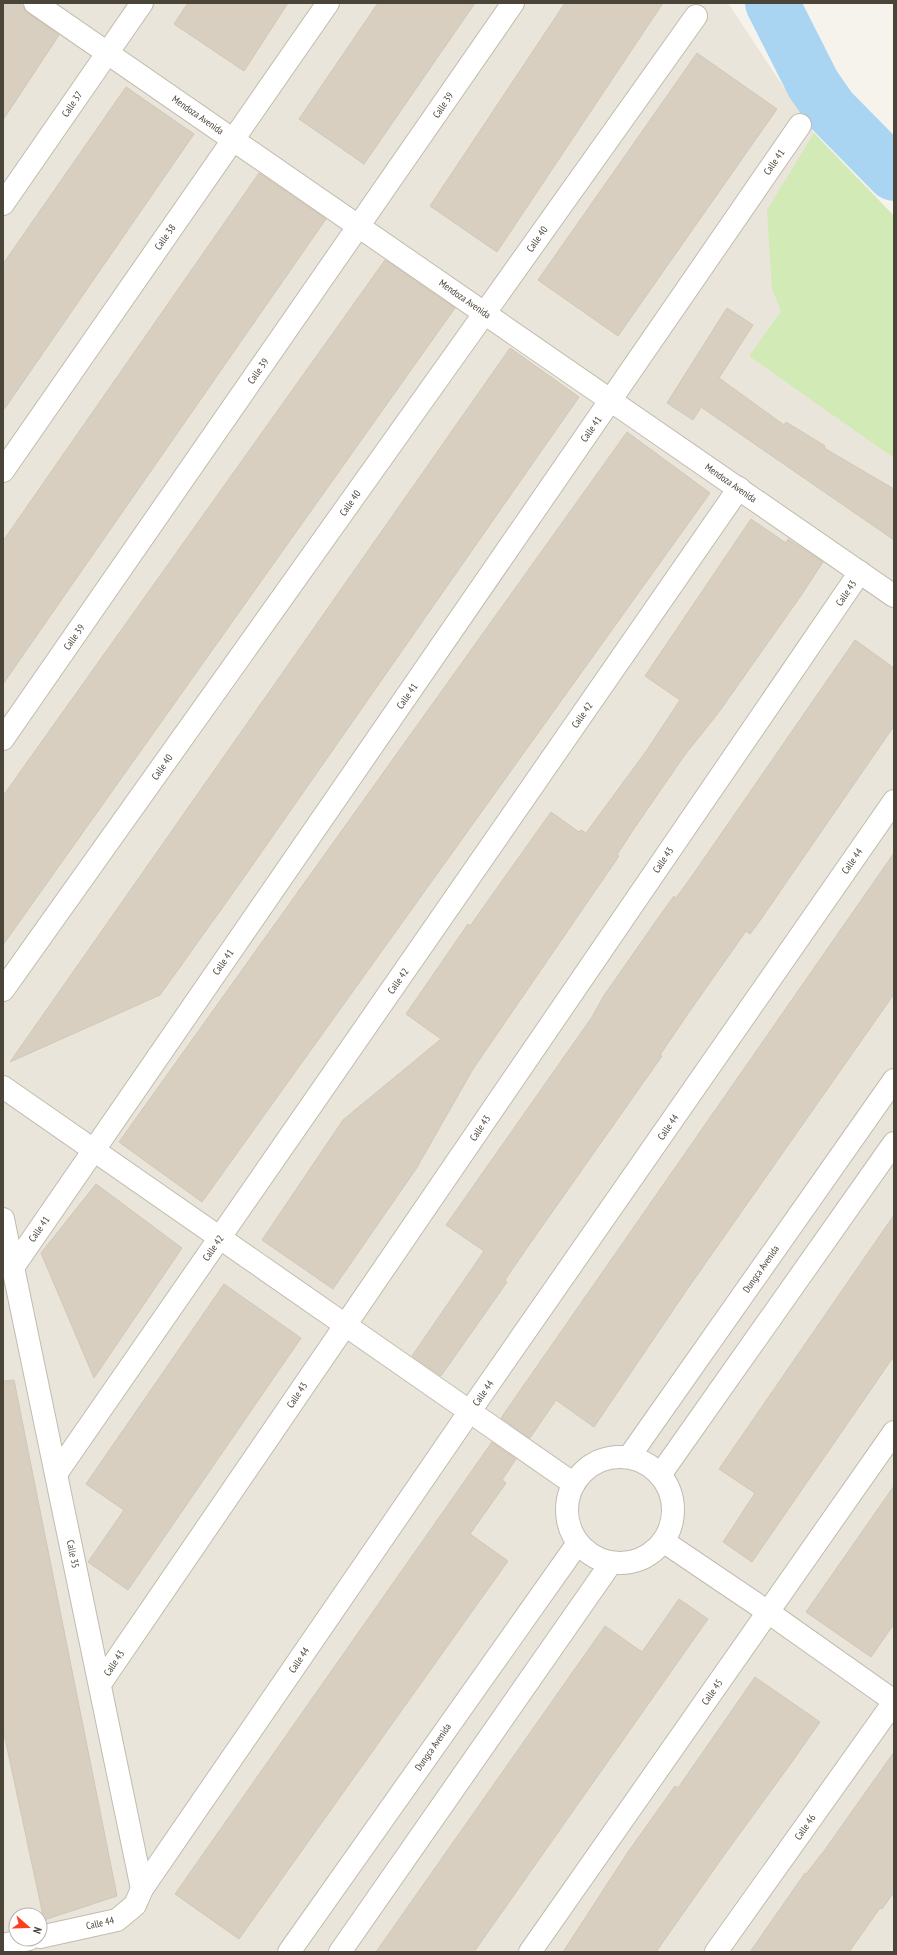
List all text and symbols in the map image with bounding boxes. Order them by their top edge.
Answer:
street label: Calle 37 [59,89,85,119]
street label: Calle 39 [430,90,456,120]
street label: Mendoza Avenida [170,92,226,138]
street label: Calle 41 [761,147,787,177]
street label: Calle 38 [152,222,178,252]
street label: Calle 40 [524,223,551,254]
street label: Mendoza Avenida [437,276,493,322]
street label: Calle 39 [245,356,271,386]
street label: Calle 41 [578,414,604,444]
street label: Mendoza Avenida [703,460,759,506]
street label: Calle 40 [337,487,364,518]
street label: Calle 43 [833,578,859,608]
street label: Calle 39 [61,622,87,652]
street label: Calle 41 [394,681,420,711]
street label: Calle 42 [569,700,595,730]
street label: Calle 40 [149,751,176,782]
street label: Calle 43 [650,845,676,875]
street label: Calle 44 [839,845,866,876]
street label: Calle 41 [210,947,236,977]
street label: Calle 42 [385,966,411,996]
street label: Calle 44 [655,1111,682,1142]
street label: Calle 43 [467,1113,493,1143]
street label: Calle 41 [26,1214,52,1244]
street label: Calle 42 [200,1233,226,1263]
street label: Dungca Avenida [740,1243,782,1295]
street label: Calle 44 [470,1377,497,1408]
street label: Calle 43 [284,1380,310,1410]
street label: Calle 35 [64,1539,82,1569]
street label: Calle 44 [286,1644,313,1675]
street label: Calle 43 [101,1648,127,1678]
street label: Calle 45 [699,1677,725,1707]
street label: Dungca Avenida [412,1721,454,1773]
street label: Calle 46 [792,1811,819,1842]
north arrow [8,1907,48,1947]
street label: Calle 44 [85,1913,116,1933]
text: N [30,1925,45,1936]

